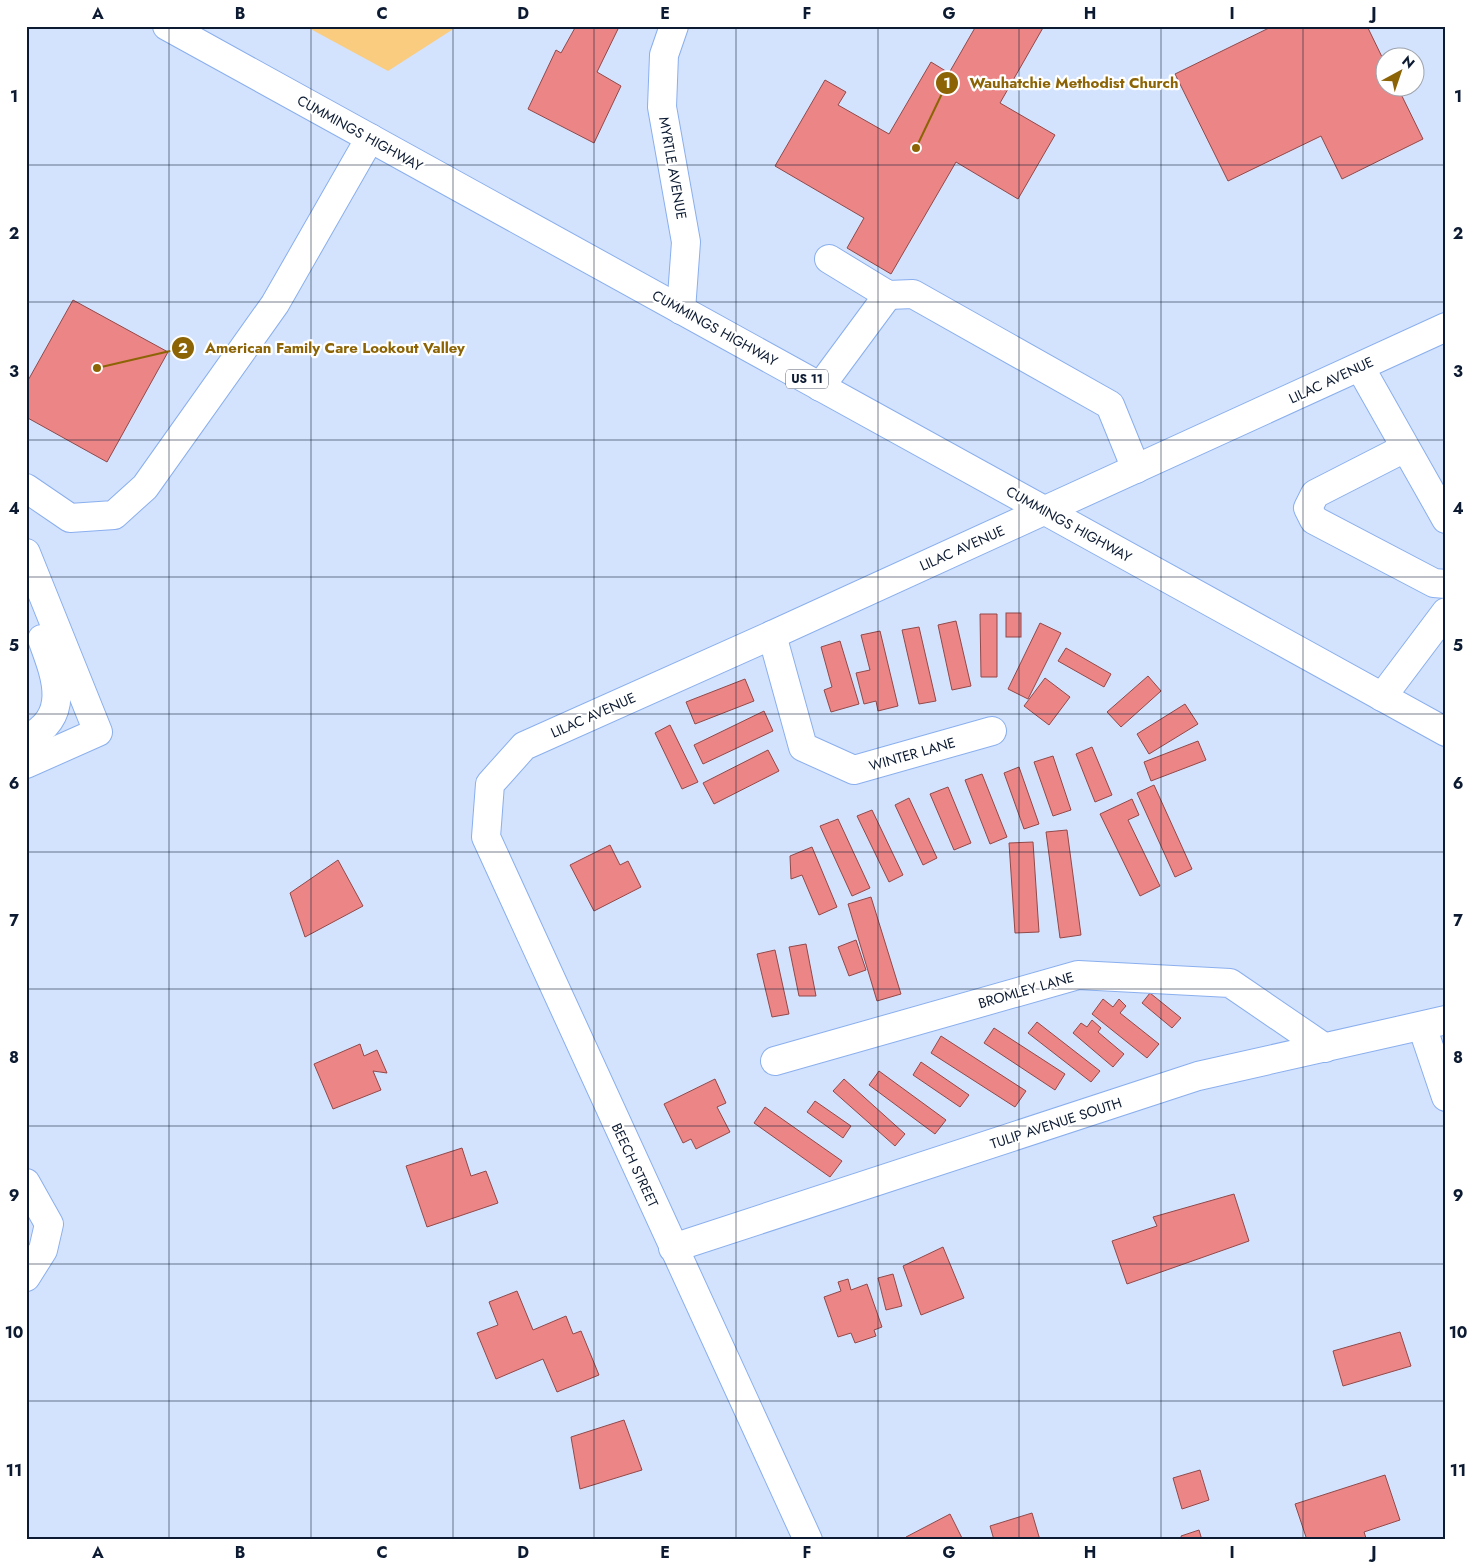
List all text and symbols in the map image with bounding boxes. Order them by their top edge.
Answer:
text: A [91,2,104,25]
text: B [235,2,245,25]
text: C [376,2,388,25]
text: D [517,2,529,25]
text: E [660,2,670,25]
text: F [803,2,811,25]
text: G [942,2,956,25]
text: H [1084,2,1096,25]
text: I [1229,2,1235,25]
text: J [1368,2,1377,25]
north arrow [1374,48,1424,98]
text: N [1398,51,1419,73]
callout: Wauhatchie Methodist Church [935,68,1188,98]
text: 1 [943,72,951,94]
text: Wauhatchie Methodist Church [970,72,1178,94]
text: 1 [10,85,18,108]
text: 1 [1454,85,1462,108]
street label: CUMMINGS HIGHWAY [294,90,427,176]
street label: MYRTLE AVENUE [654,115,692,221]
text: 2 [9,222,19,245]
text: 2 [1453,222,1463,245]
street label: CUMMINGS HIGHWAY [649,285,782,371]
callout: American Family Care Lookout Valley [170,333,475,363]
text: 2 [178,337,188,359]
text: American Family Care Lookout Valley [204,337,465,359]
street label: LILAC AVENUE [1285,352,1377,408]
text: 3 [9,360,19,383]
text: 3 [1453,360,1463,383]
road number: US 11 [786,369,828,388]
street label: CUMMINGS HIGHWAY [1003,481,1136,567]
text: 4 [8,497,20,520]
text: 4 [1452,497,1464,520]
street label: LILAC AVENUE [916,520,1008,576]
text: 5 [9,634,19,657]
text: 5 [1453,634,1463,657]
street label: LILAC AVENUE [547,687,639,743]
street label: WINTER LANE [867,732,957,776]
text: 6 [9,772,19,795]
text: 6 [1453,772,1463,795]
text: 7 [9,909,19,932]
text: 7 [1453,909,1463,932]
street label: BROMLEY LANE [976,967,1076,1013]
text: 8 [9,1046,19,1069]
text: 8 [1453,1046,1463,1069]
street label: TULIP AVENUE SOUTH [988,1092,1124,1154]
street label: BEECH STREET [607,1120,663,1211]
text: 9 [9,1184,19,1207]
text: 9 [1453,1184,1463,1207]
text: 10 [5,1321,23,1344]
text: 10 [1449,1321,1467,1344]
text: 11 [6,1459,22,1482]
text: 11 [1450,1459,1466,1482]
text: A [91,1541,104,1564]
text: B [235,1541,245,1564]
text: C [376,1541,388,1564]
text: D [517,1541,529,1564]
text: E [660,1541,670,1564]
text: F [803,1541,811,1564]
text: G [942,1541,956,1564]
text: H [1084,1541,1096,1564]
text: I [1229,1541,1235,1564]
text: J [1368,1541,1377,1564]

